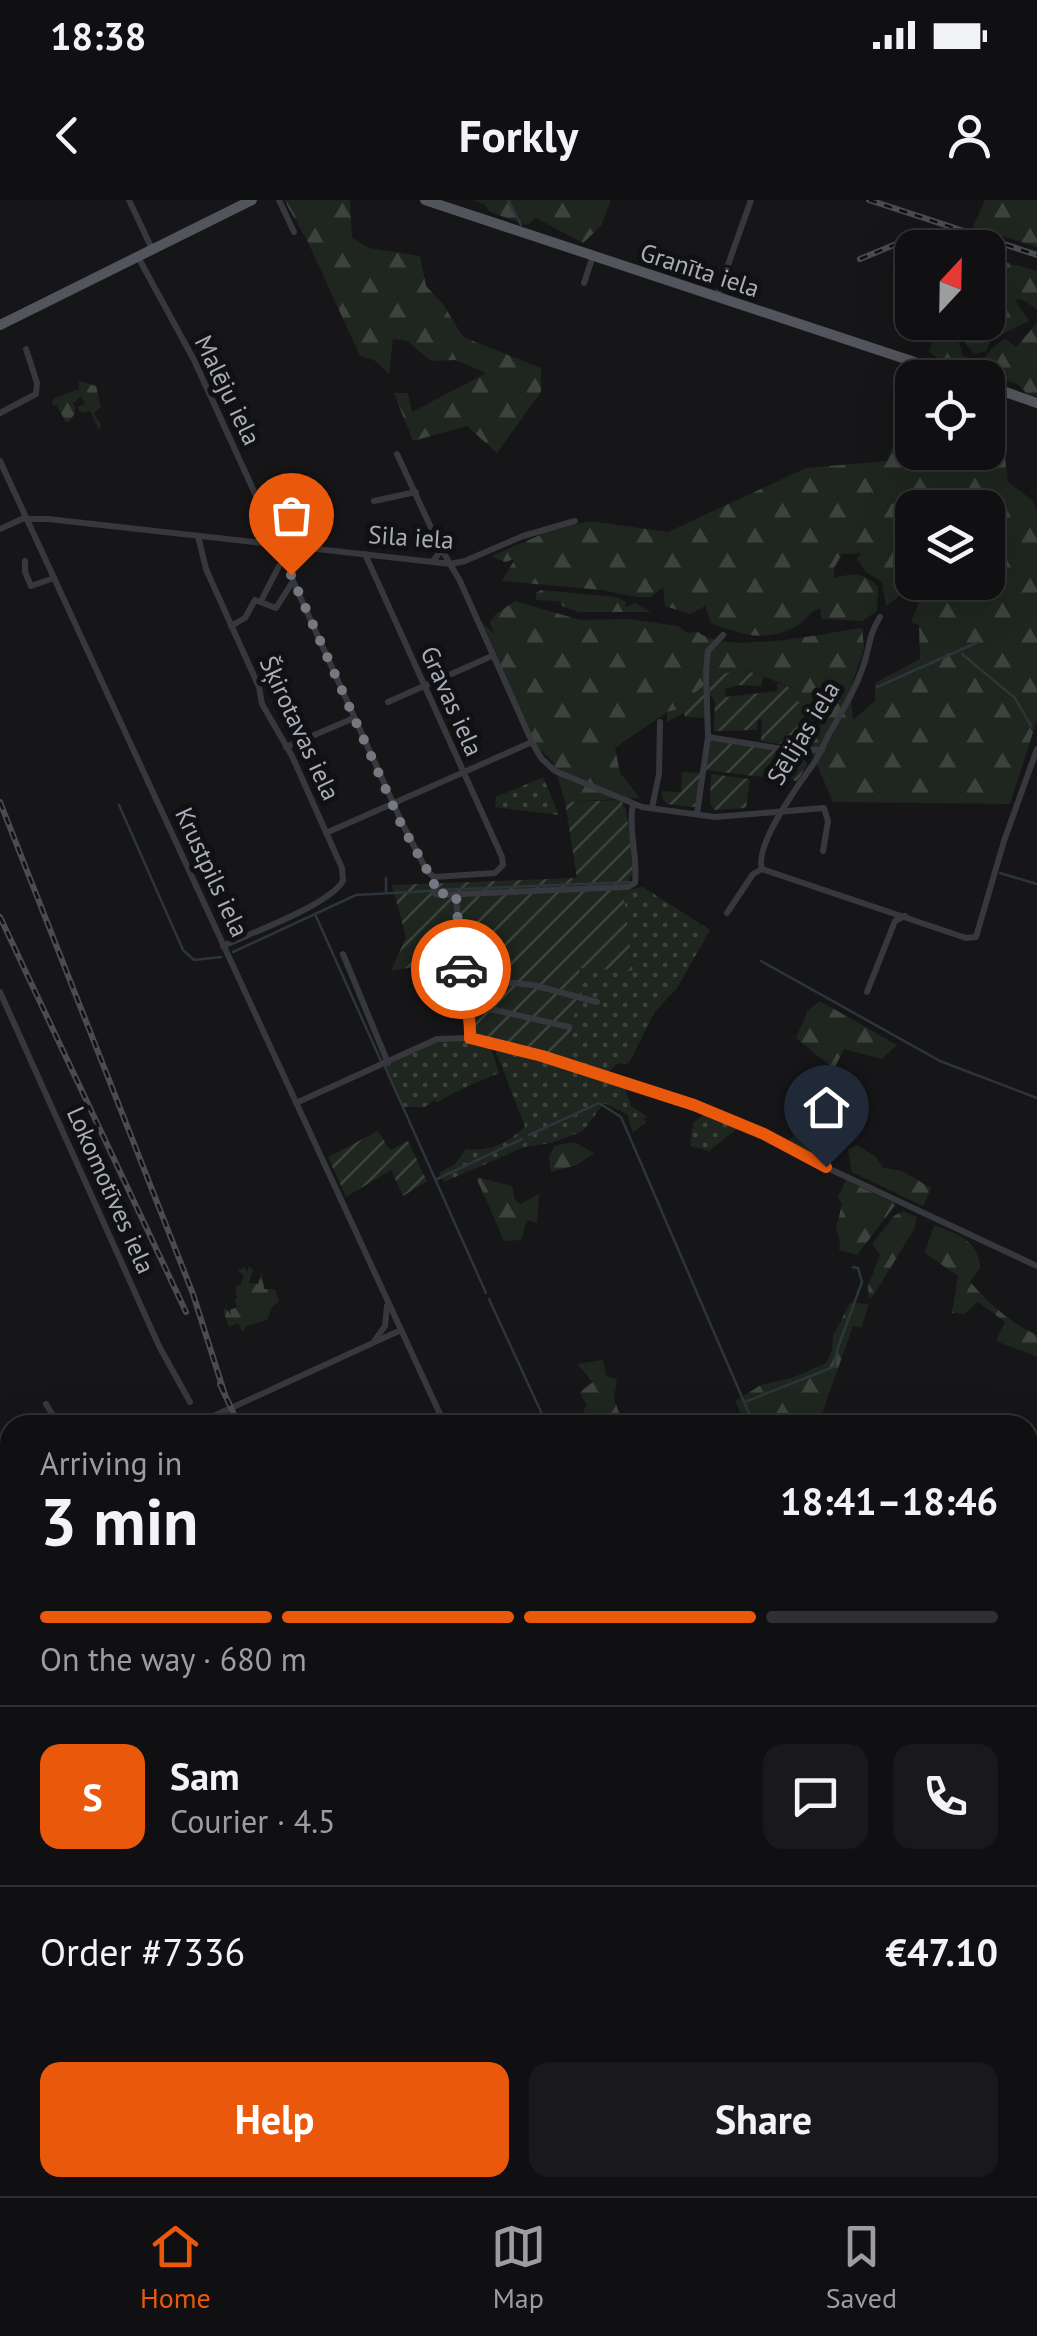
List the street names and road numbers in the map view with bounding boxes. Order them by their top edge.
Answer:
street label: Granīta iela [636,236,764,304]
street label: Malēju iela [188,330,268,450]
street label: Sila iela [367,518,455,556]
street label: Gravas iela [414,641,490,761]
street label: Šķirotavas iela [253,651,347,805]
street label: Sēlijas iela [760,675,846,791]
street label: Krustpils iela [168,802,256,942]
street label: Lokomotīves iela [60,1101,162,1279]

